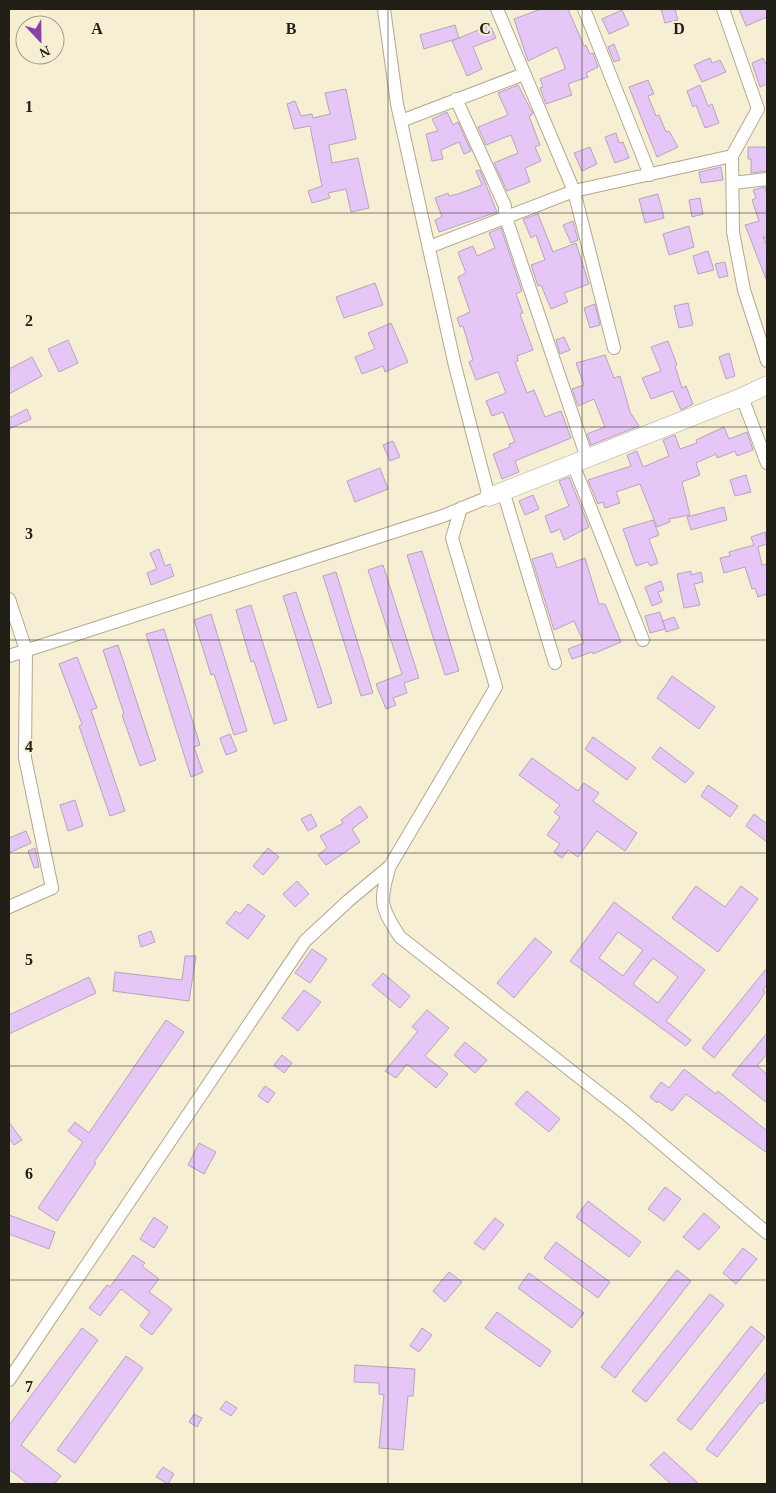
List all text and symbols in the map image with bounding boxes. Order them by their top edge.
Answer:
north arrow [15,15,65,65]
text: A [91,20,103,37]
text: B [286,20,297,37]
text: C [479,20,491,37]
text: D [673,20,685,37]
text: N [37,43,52,60]
text: 1 [25,98,33,115]
text: 2 [25,312,33,329]
text: 3 [25,525,33,542]
text: 4 [25,738,33,755]
text: 5 [25,951,33,968]
text: 6 [25,1165,33,1182]
text: 7 [25,1378,33,1395]

